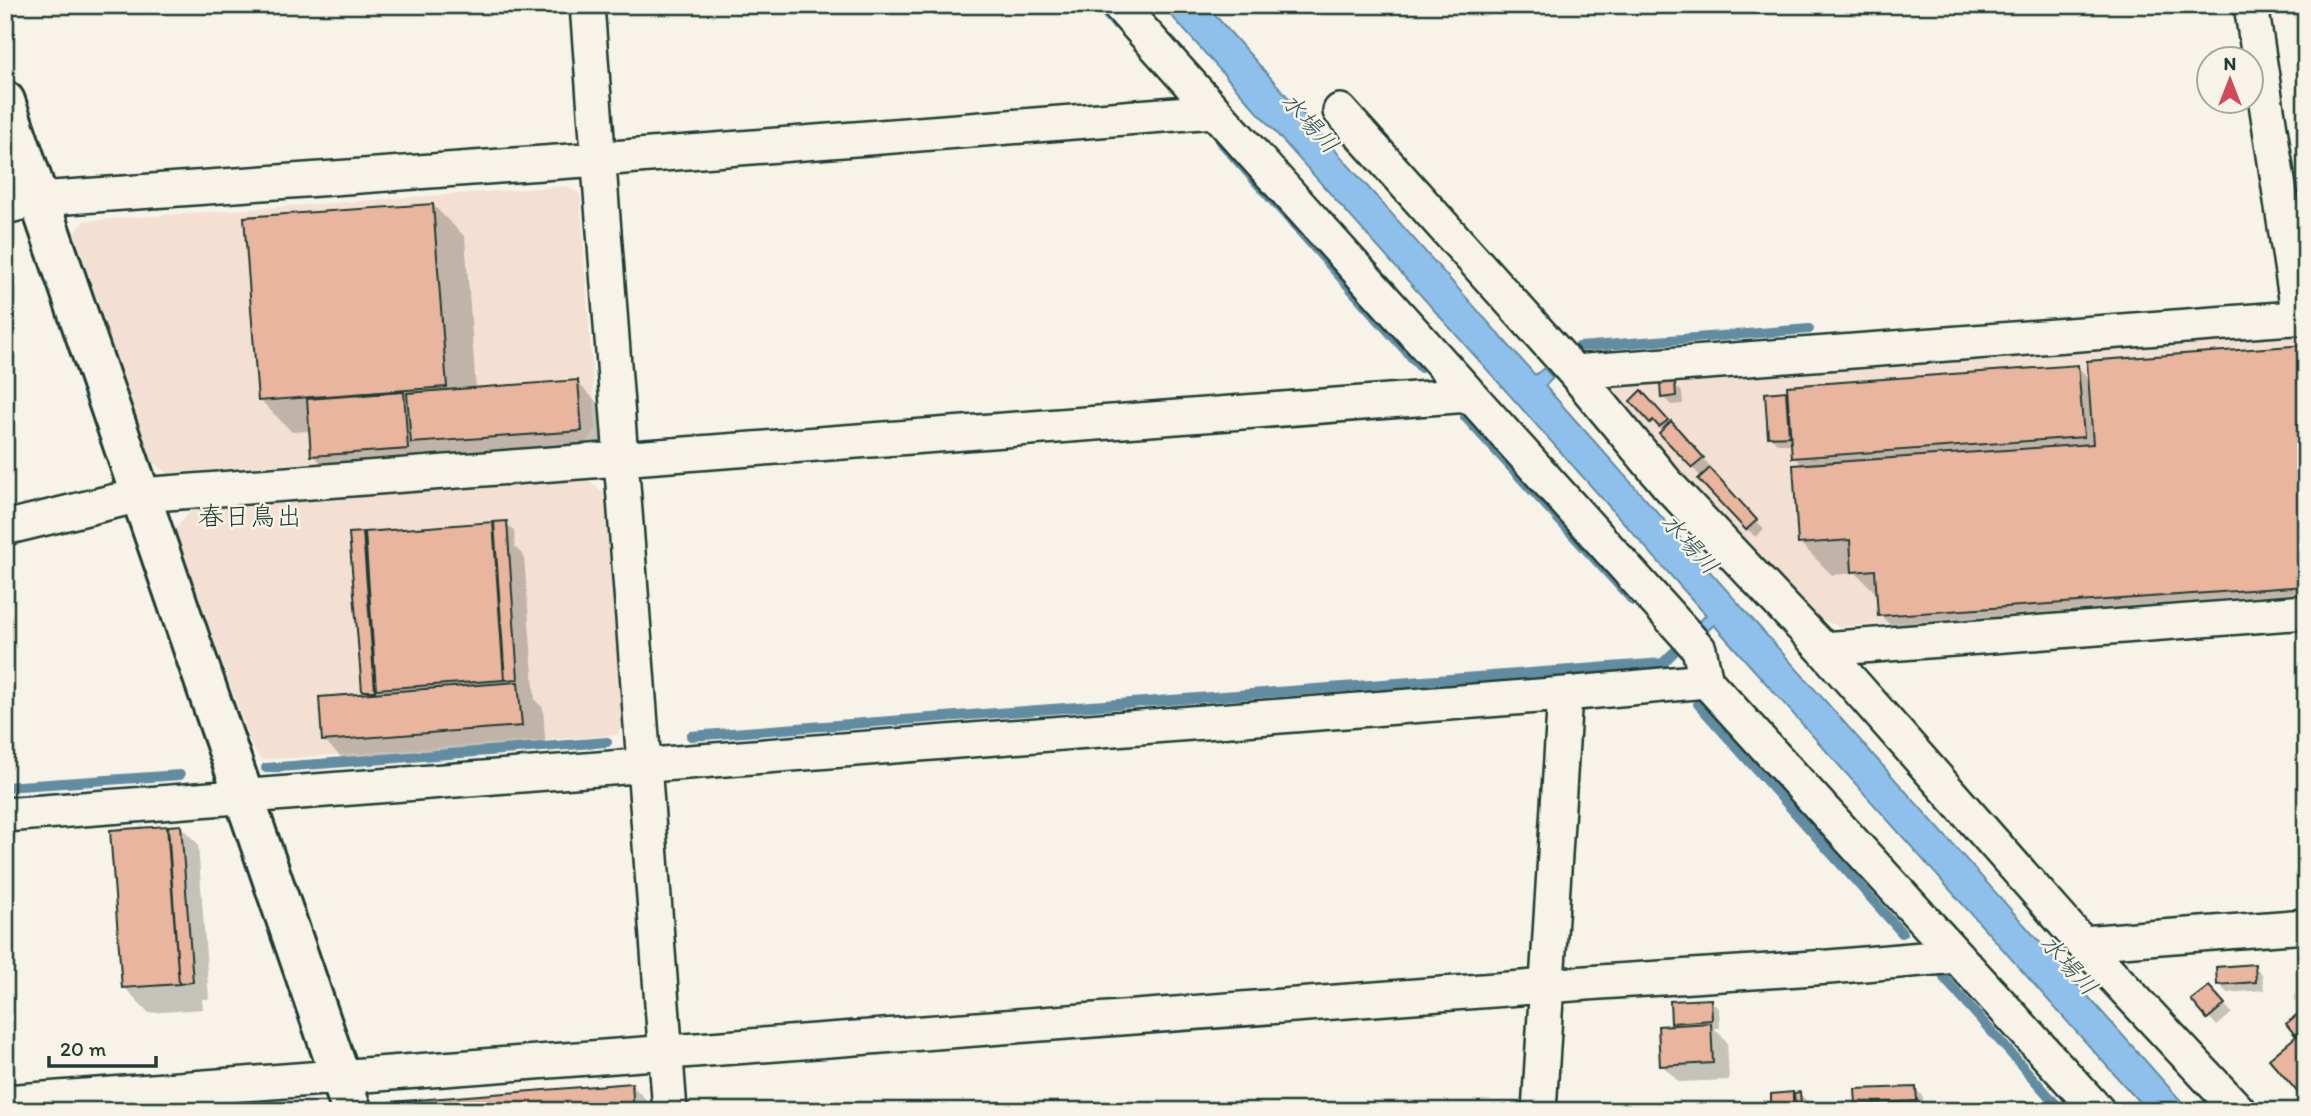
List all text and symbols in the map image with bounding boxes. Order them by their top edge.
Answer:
north arrow [2196,46,2266,116]
text: N [2224,52,2236,75]
water label: 水場川 [1276,86,1345,159]
district label: 春日鳥出 [198,500,302,532]
water label: 水場川 [1656,507,1725,580]
water label: 水場川 [2035,928,2104,1001]
scale bar [49,1025,156,1069]
text: 20 m [60,1036,107,1061]

